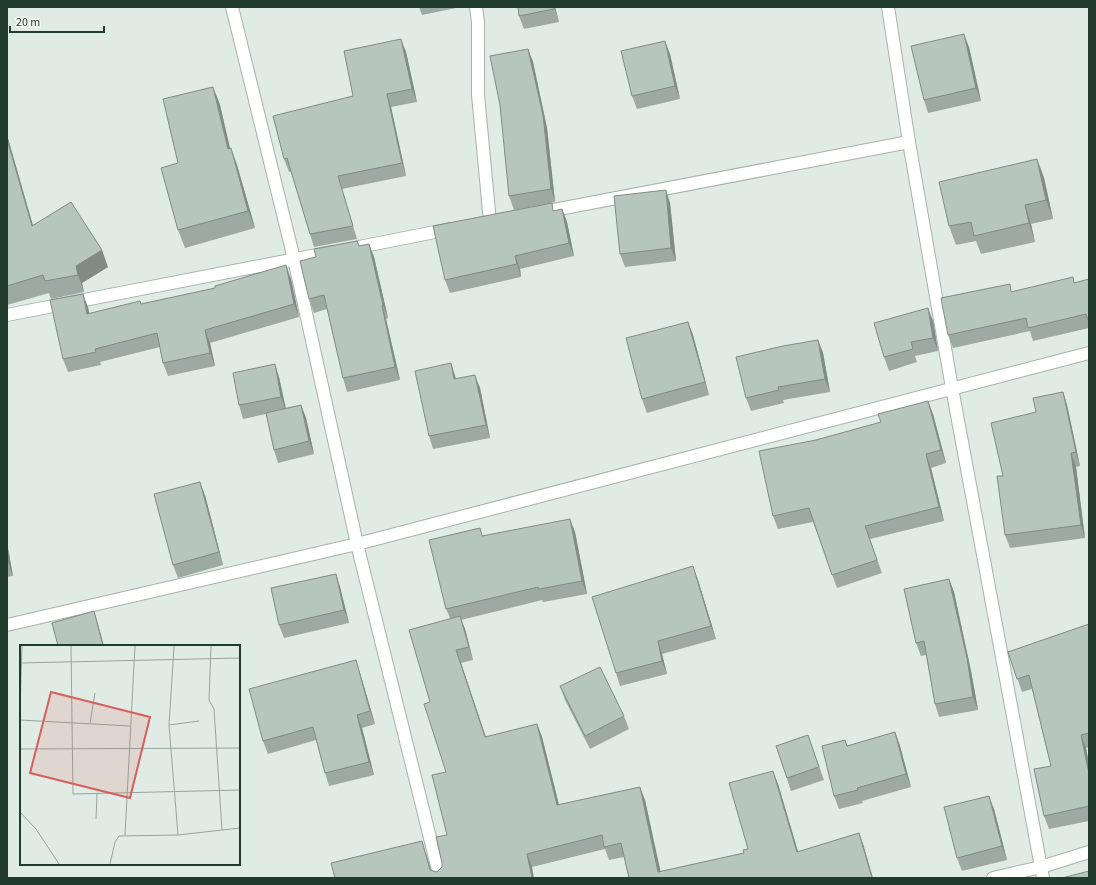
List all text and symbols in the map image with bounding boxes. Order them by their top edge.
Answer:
scale bar [10,8,104,34]
text: 20 m [16,14,40,31]
inset map [20,645,240,865]

